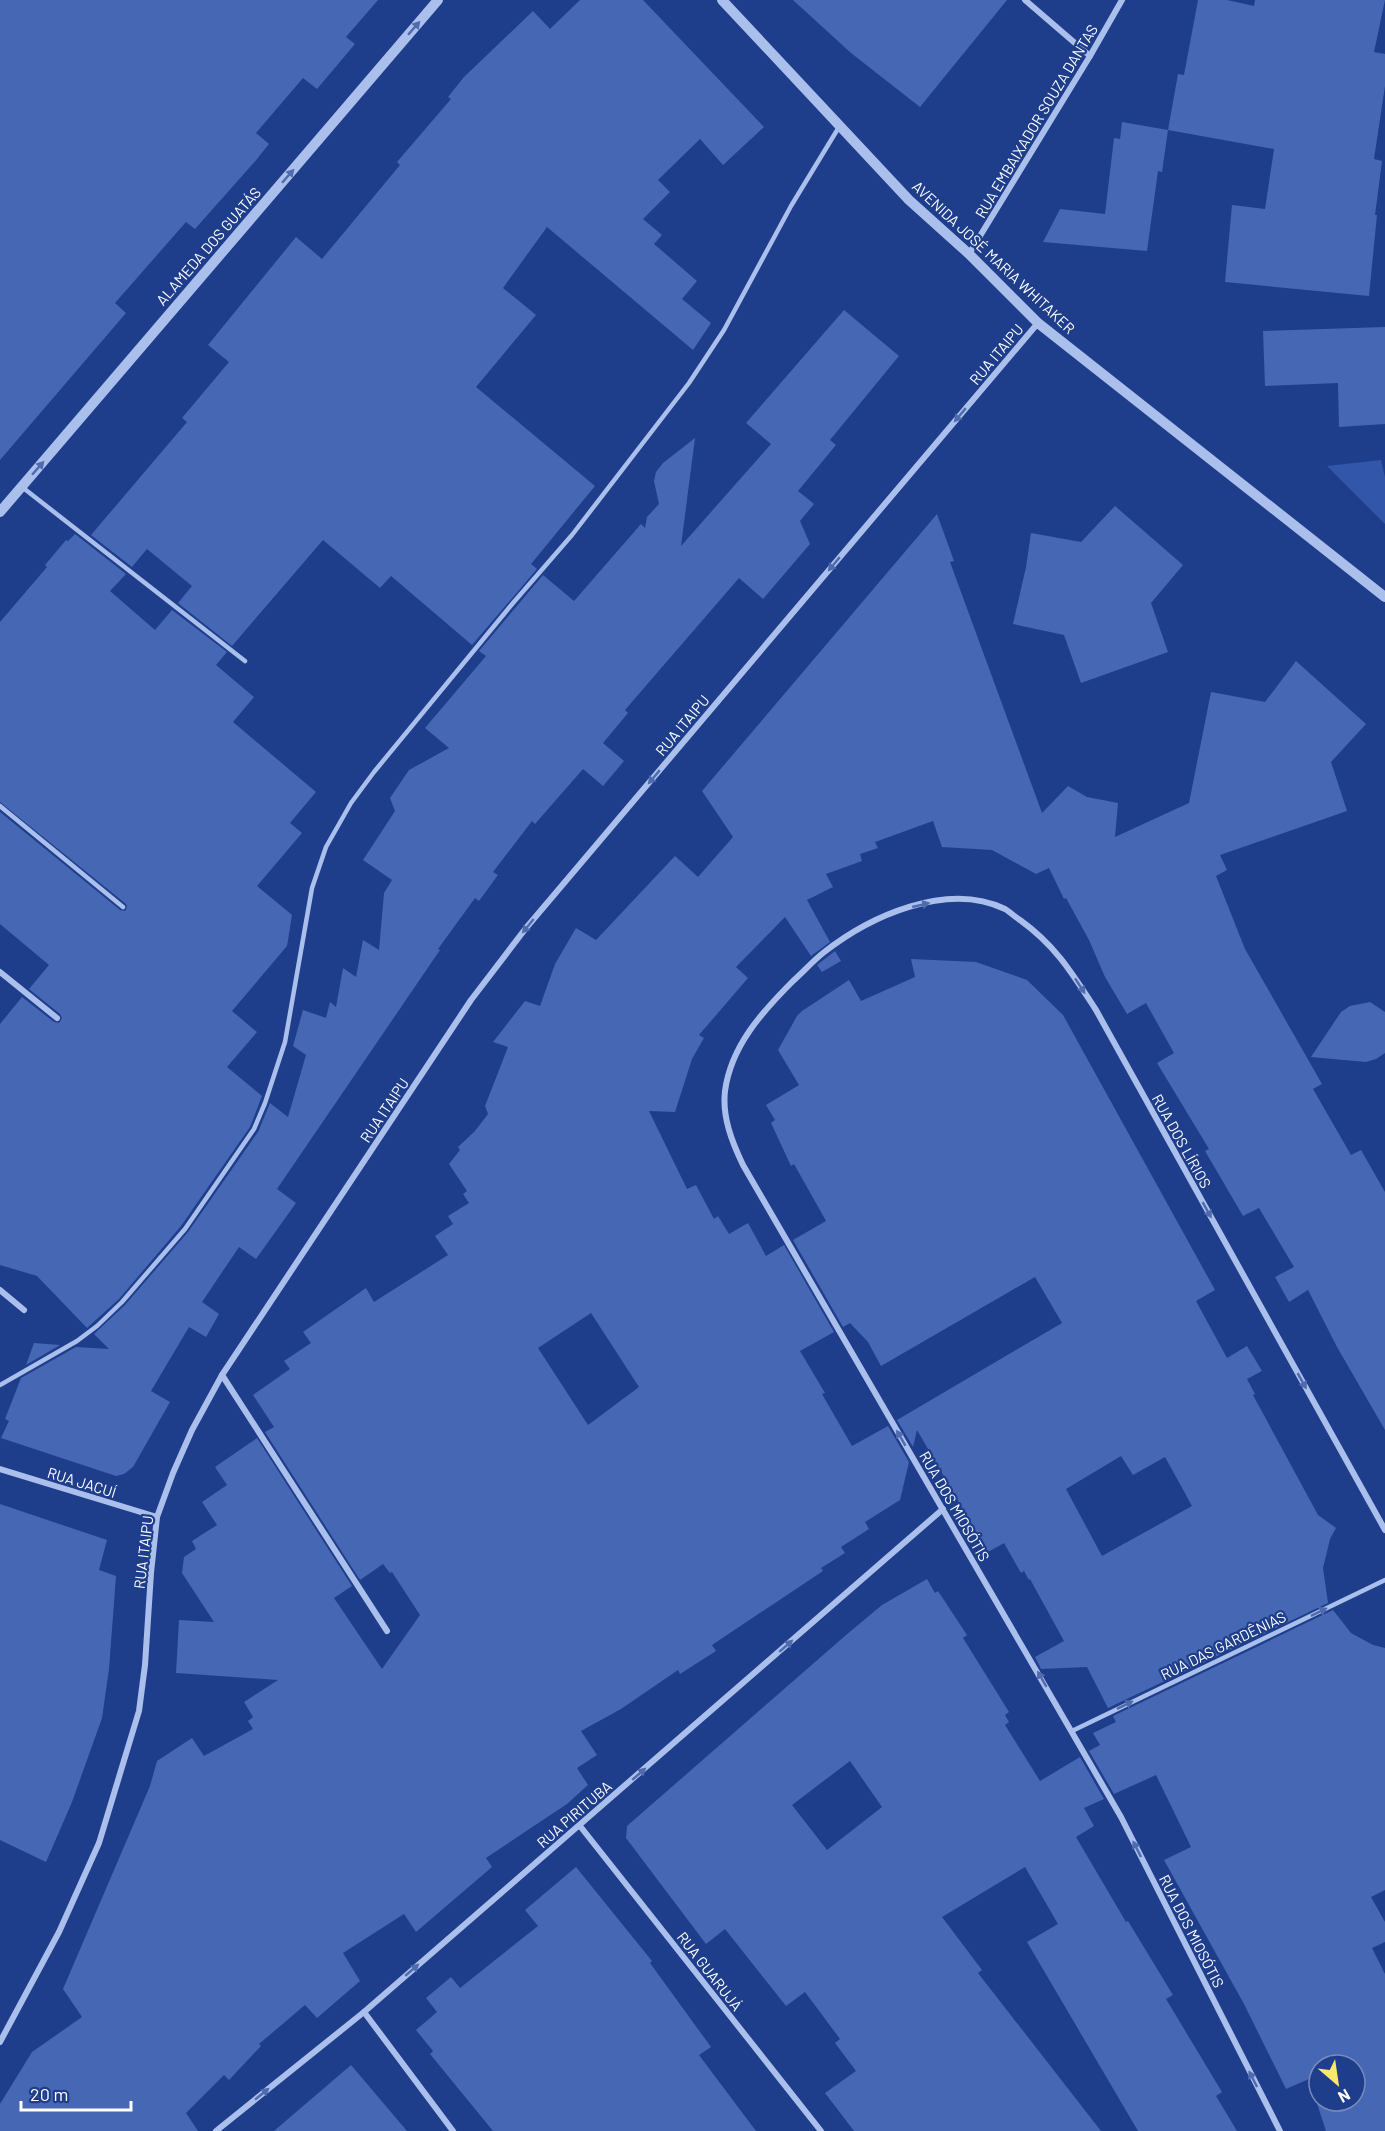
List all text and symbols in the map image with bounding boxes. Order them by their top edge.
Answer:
one-way arrow [407,21,420,36]
street label: RUA EMBAIXADOR SOUZA DANTAS [971,21,1101,221]
one-way arrow [281,168,294,184]
street label: AVENIDA JOSÉ MARIA WHITAKER [909,177,1079,337]
street label: ALAMEDA DOS GUATÁS [152,183,264,309]
street label: RUA ITAIPU [965,320,1027,388]
one-way arrow [953,407,966,423]
one-way arrow [31,461,44,476]
one-way arrow [828,556,841,571]
street label: RUA ITAIPU [651,691,713,759]
one-way arrow [647,769,660,785]
one-way arrow [912,900,931,909]
one-way arrow [521,918,534,934]
one-way arrow [1075,978,1086,994]
street label: RUA ITAIPU [356,1074,412,1146]
street label: RUA DOS LÍRIOS [1149,1091,1215,1191]
one-way arrow [1202,1202,1212,1219]
one-way arrow [1297,1373,1307,1390]
one-way arrow [895,1430,906,1446]
street label: RUA DOS MIOSÓTIS [916,1448,994,1564]
street label: RUA JACUÍ [45,1463,119,1501]
street label: RUA ITAIPU [130,1514,156,1590]
street label: RUA DAS GARDÊNIAS [1157,1607,1289,1683]
one-way arrow [1311,1607,1328,1616]
one-way arrow [778,1640,793,1653]
one-way arrow [1037,1670,1047,1687]
one-way arrow [1116,1701,1133,1710]
one-way arrow [631,1768,646,1781]
street label: RUA PIRITUBA [533,1777,615,1851]
one-way arrow [1132,1840,1142,1857]
street label: RUA DOS MIOSÓTIS [1156,1872,1228,1990]
street label: RUA GUARUJÁ [674,1928,746,2014]
one-way arrow [404,1964,420,1977]
north arrow [1307,2053,1367,2113]
one-way arrow [1249,2070,1258,2087]
scale bar [21,2074,130,2112]
text: 20 m [30,2083,68,2105]
text: N [1335,2086,1354,2107]
one-way arrow [254,2089,269,2101]

